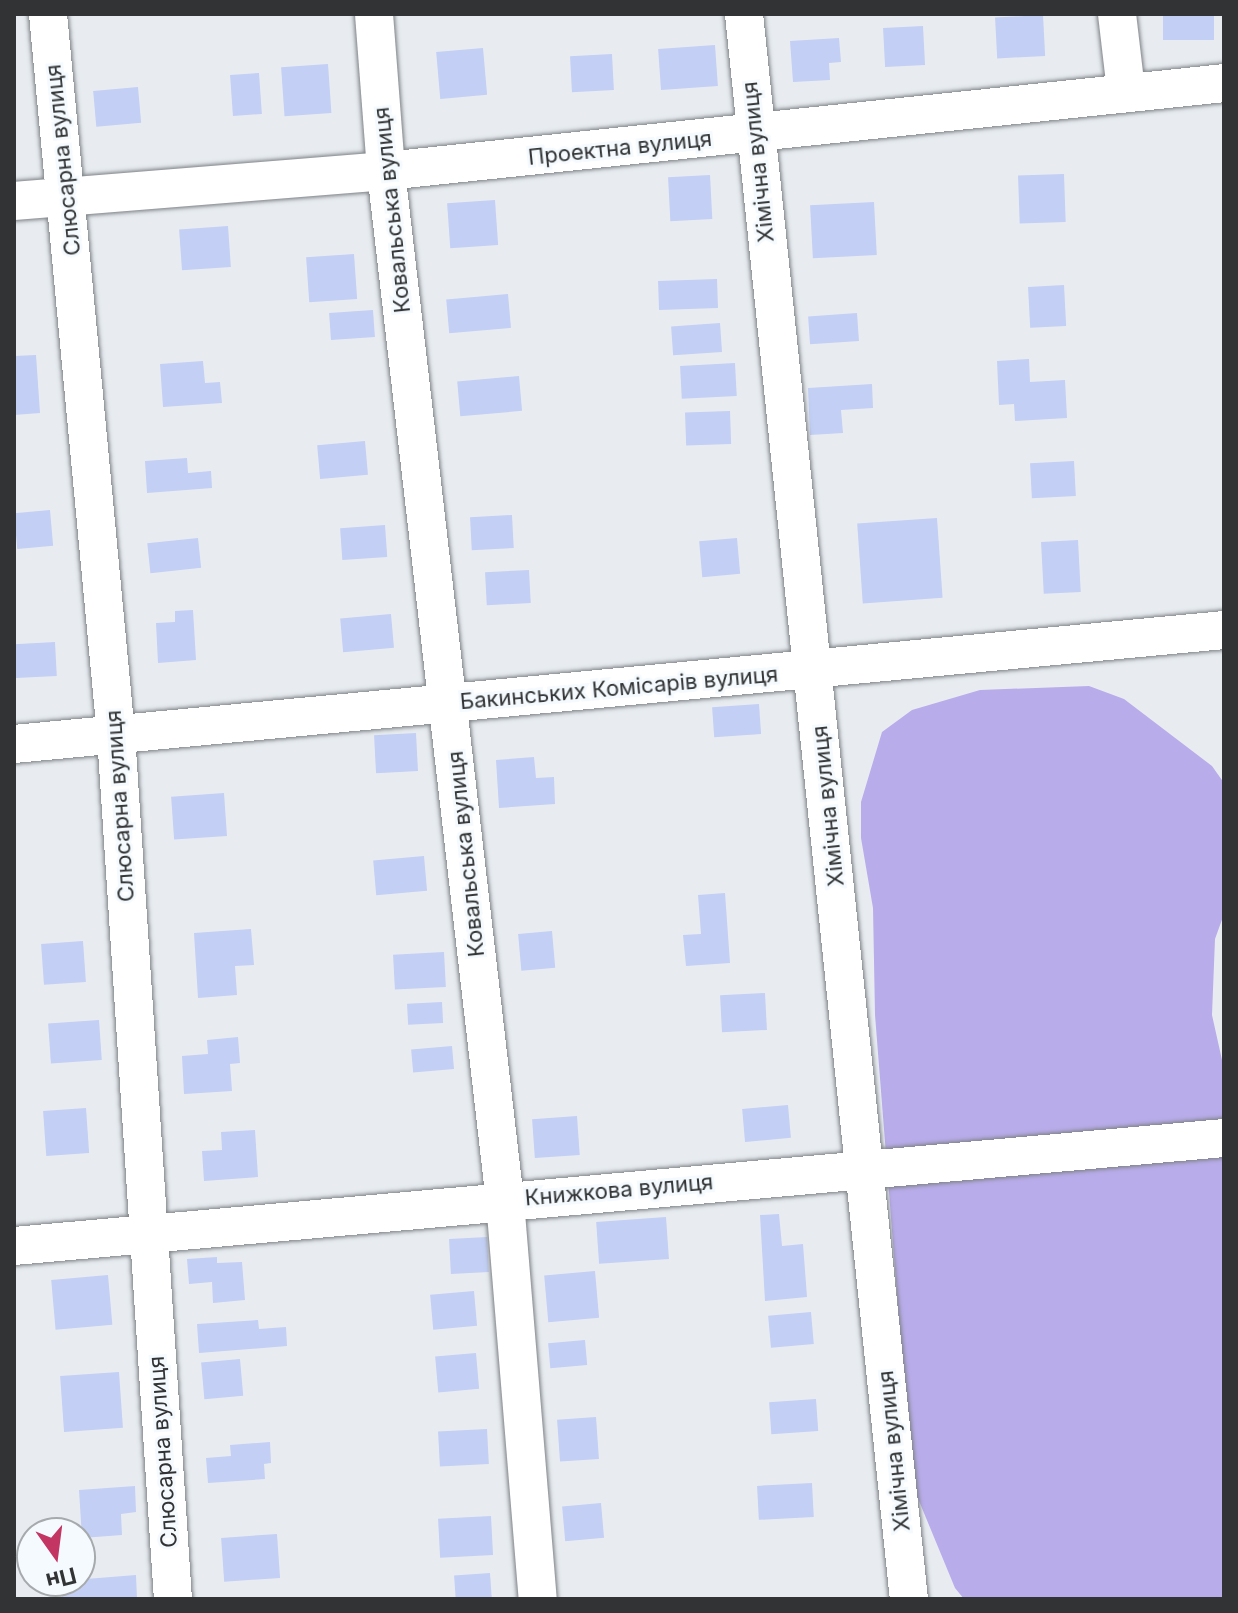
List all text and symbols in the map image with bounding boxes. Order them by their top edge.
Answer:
street label: Слюсарна вулиця [40,63,86,257]
street label: Хімічна вулиця [736,80,780,244]
street label: Ковальська вулиця [368,106,416,314]
street label: Проектна вулиця [527,125,713,171]
street label: Бакинських Комісарів вулиця [459,661,779,715]
street label: Слюсарна вулиця [100,709,140,903]
street label: Хімічна вулиця [806,724,850,888]
street label: Ковальська вулиця [442,750,490,958]
street label: Книжкова вулиця [524,1169,714,1211]
street label: Слюсарна вулиця [143,1355,183,1549]
street label: Хімічна вулиця [872,1369,916,1533]
north arrow [16,1517,96,1597]
text: Пн [44,1562,79,1595]

